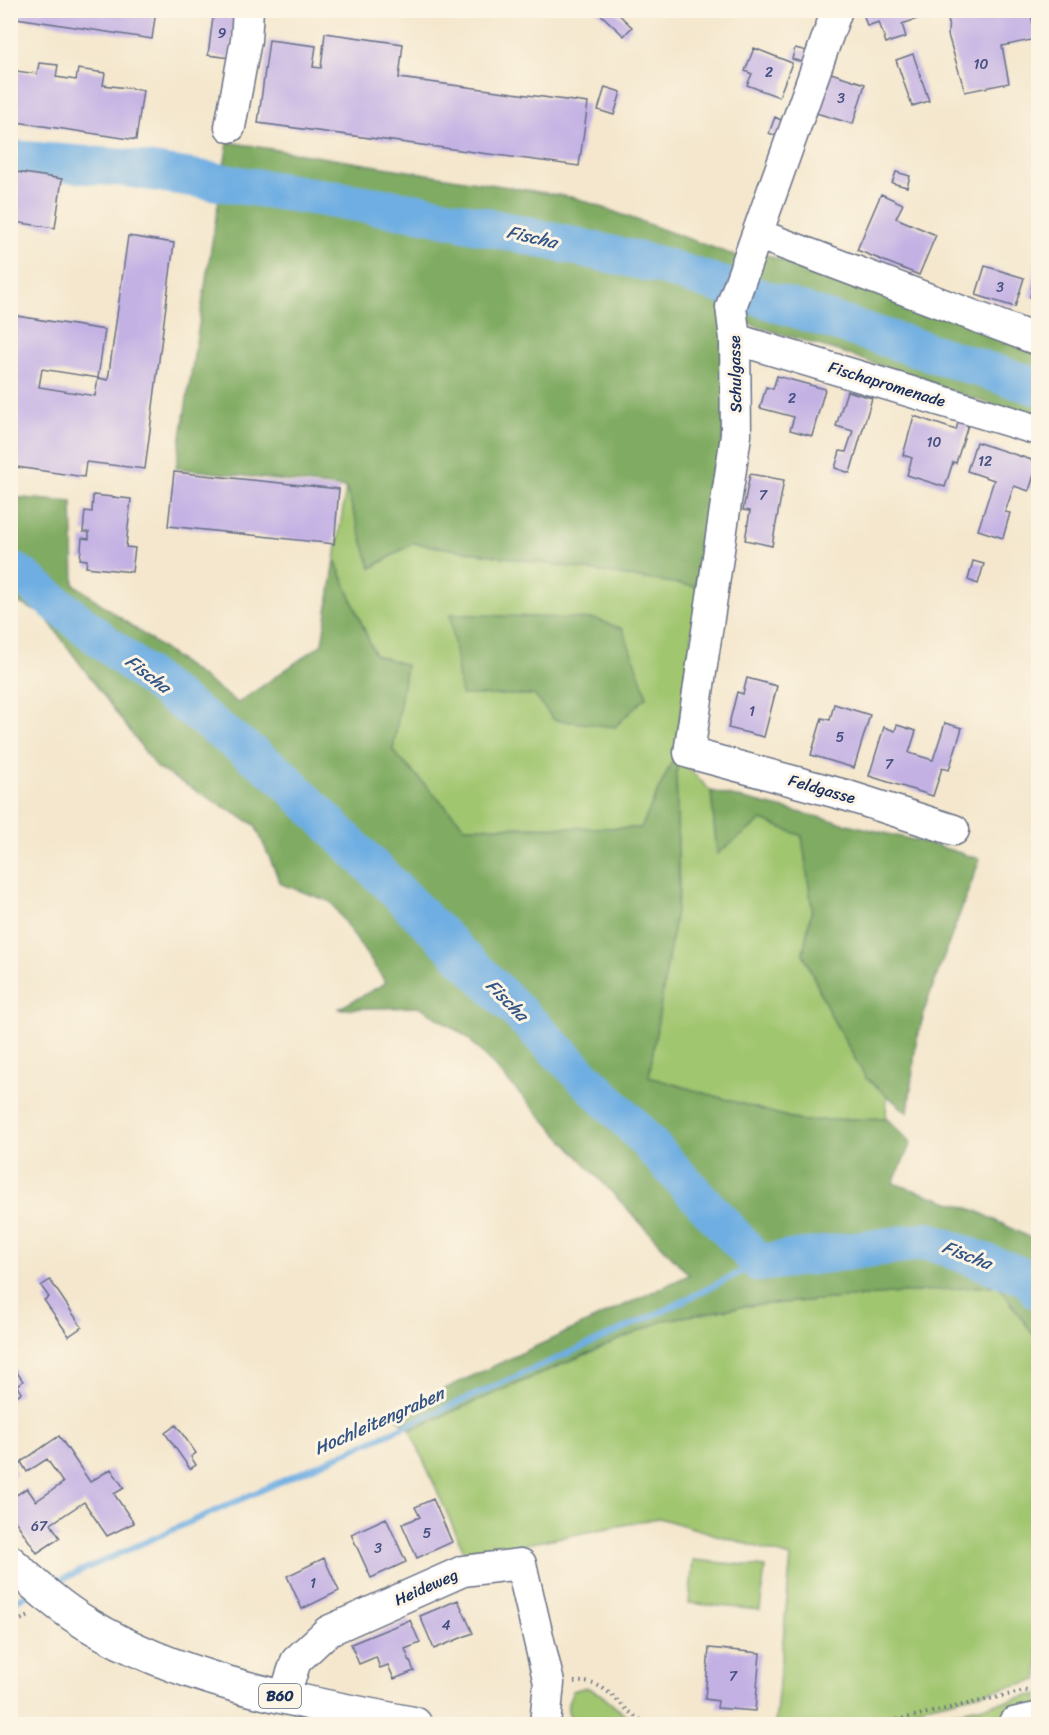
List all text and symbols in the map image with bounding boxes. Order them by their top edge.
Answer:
house number: 9 [218,21,227,46]
house number: 10 [974,52,989,77]
house number: 2 [765,60,773,85]
house number: 3 [837,86,845,111]
water label: Fischa [504,216,562,259]
house number: 3 [996,275,1004,300]
street label: Schulgasse [720,335,750,413]
street label: Fischapromenade [825,352,949,416]
house number: 2 [788,386,796,411]
house number: 10 [927,430,942,455]
house number: 12 [978,449,992,474]
house number: 7 [759,483,768,508]
water label: Fischa [118,646,179,703]
house number: 1 [749,699,755,724]
house number: 5 [836,725,845,750]
house number: 7 [885,752,894,777]
street label: Feldgasse [785,766,859,812]
water label: Fischa [478,971,538,1031]
water label: Fischa [938,1231,998,1280]
water label: Hochleitengraben [309,1377,452,1464]
house number: 67 [31,1514,48,1539]
house number: 5 [423,1521,432,1546]
house number: 3 [374,1536,382,1561]
street label: Heideweg [389,1560,463,1614]
house number: 1 [310,1571,316,1596]
house number: 4 [442,1613,451,1638]
house number: 7 [729,1664,738,1689]
road number: B60 [259,1684,301,1708]

